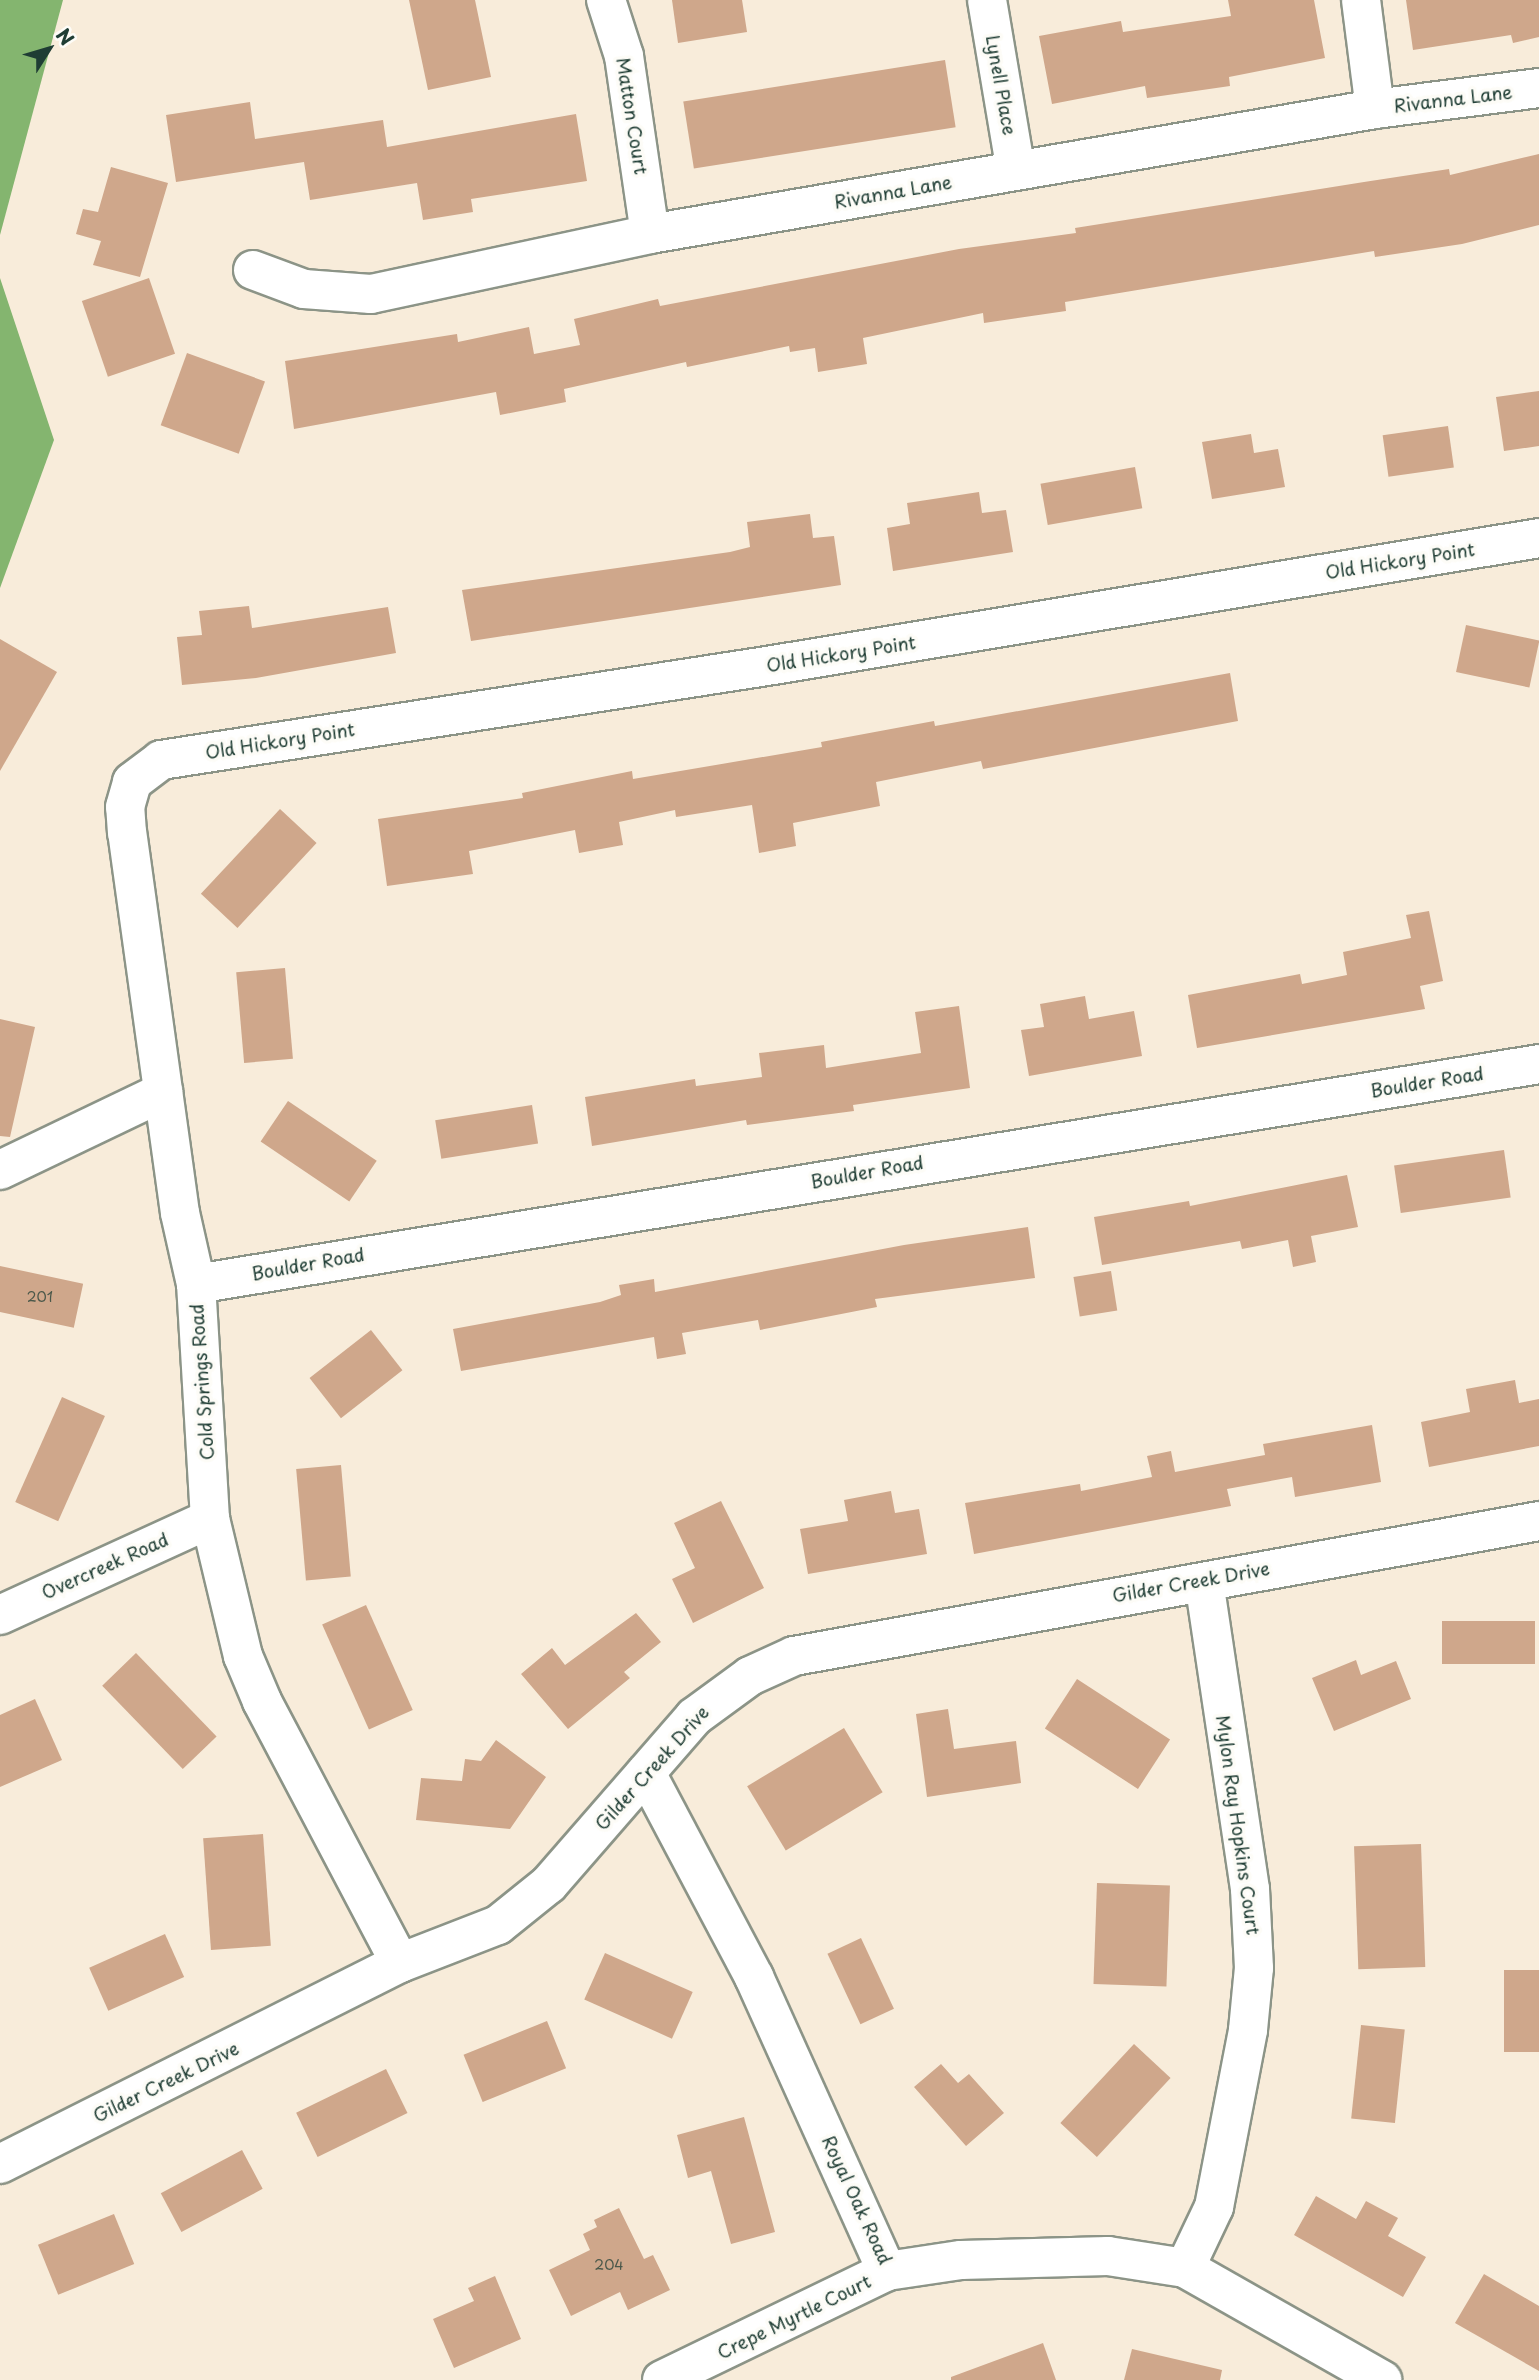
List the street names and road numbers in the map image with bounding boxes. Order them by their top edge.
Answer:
street label: Lynell Place [982,33,1020,137]
street label: Matton Court [612,56,652,176]
street label: Rivanna Lane [1393,81,1513,117]
street label: Rivanna Lane [833,171,953,213]
street label: Old Hickory Point [1323,538,1477,584]
street label: Old Hickory Point [764,631,918,677]
street label: Old Hickory Point [203,718,357,764]
street label: Boulder Road [1368,1062,1486,1102]
street label: Boulder Road [808,1151,926,1193]
street label: Boulder Road [249,1243,367,1285]
street label: Cold Springs Road [186,1302,218,1462]
street label: Overcreek Road [37,1528,173,1604]
street label: Gilder Creek Drive [1109,1557,1273,1607]
street label: Gilder Creek Drive [589,1700,715,1836]
street label: Mylon Ray Hopkins Court [1212,1713,1264,1937]
street label: Gilder Creek Drive [88,2037,244,2127]
street label: Royal Oak Road [818,2132,896,2268]
street label: Crepe Myrtle Court [713,2270,875,2364]

